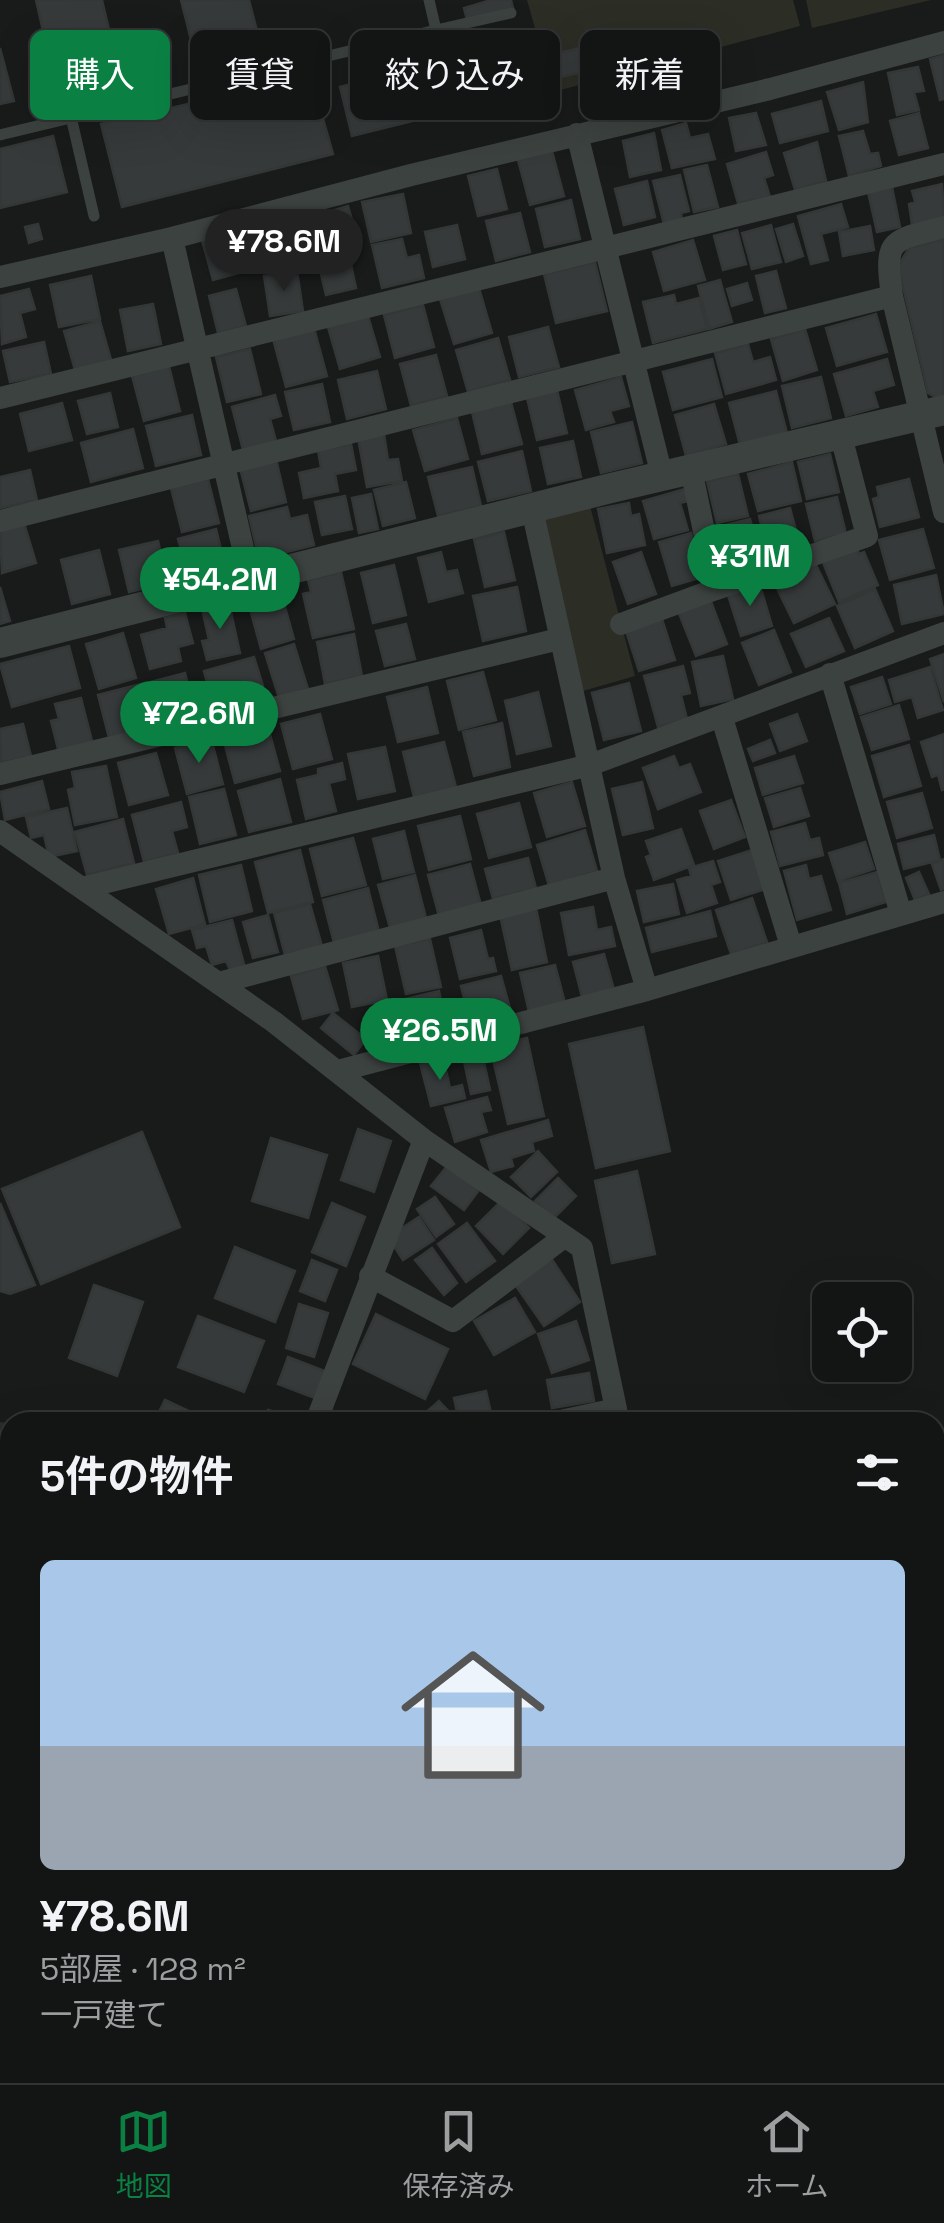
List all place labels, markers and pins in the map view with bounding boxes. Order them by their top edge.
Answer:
pin: ¥78.6M [203,209,365,294]
pin: ¥31M [691,524,809,609]
pin: ¥54.2M [139,547,301,632]
pin: ¥72.6M [118,681,280,766]
pin: ¥26.5M [359,998,521,1083]

